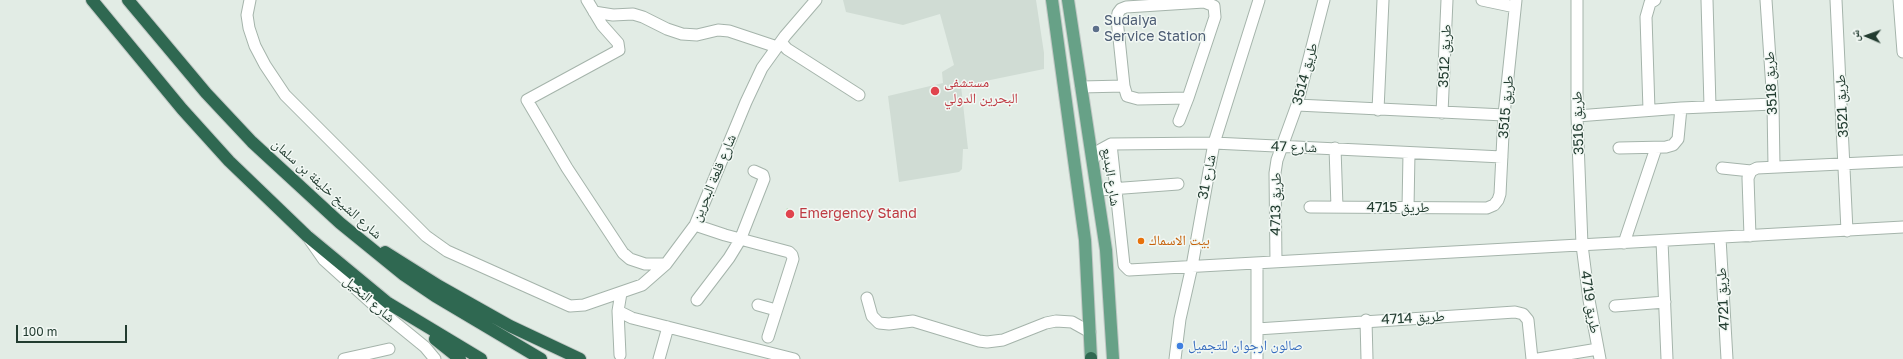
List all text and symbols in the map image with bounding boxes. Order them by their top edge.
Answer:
place label: Sudaiya Service Station [1104,13,1206,46]
north arrow [1847,16,1887,56]
marker: Sudaiya Service Station [1091,24,1101,34]
street label: طريق 3512 [1435,24,1455,88]
text: ش [1848,30,1861,42]
street label: طريق 3514 [1289,41,1321,107]
street label: طريق 3518 [1761,51,1781,115]
street label: طريق 3521 [1832,74,1852,138]
place label: مستشفى البحرين الدولي [944,75,1018,108]
street label: طريق 3515 [1495,75,1517,139]
marker: مستشفى البحرين الدولي [929,85,941,97]
street label: طريق 3516 [1568,91,1588,155]
street label: شارع قلعة البحرين [688,132,740,224]
street label: شارع الشيخ خليفة بن سلمان [269,135,385,243]
street label: شارع 47 [1271,138,1317,156]
street label: شارع البديع [1099,147,1123,207]
street label: شارع 31 [1194,153,1220,201]
street label: طريق 4713 [1267,172,1285,236]
street label: طريق 4715 [1366,200,1430,216]
place label: Emergency Stand [799,206,917,222]
marker: Emergency Stand [784,208,796,220]
place label: بيت الاسماك [1149,233,1210,249]
marker: بيت الاسماك [1136,236,1146,246]
street label: طريق 4721 [1713,267,1733,331]
street label: طريق 4719 [1577,269,1603,335]
street label: شارع النخيل [340,272,398,326]
street label: طريق 4714 [1381,308,1445,328]
scale bar [18,317,129,343]
text: 100 m [23,324,57,339]
place label: صالون ارجوان للتجميل [1188,338,1303,354]
marker: صالون ارجوان للتجميل [1175,341,1185,351]

